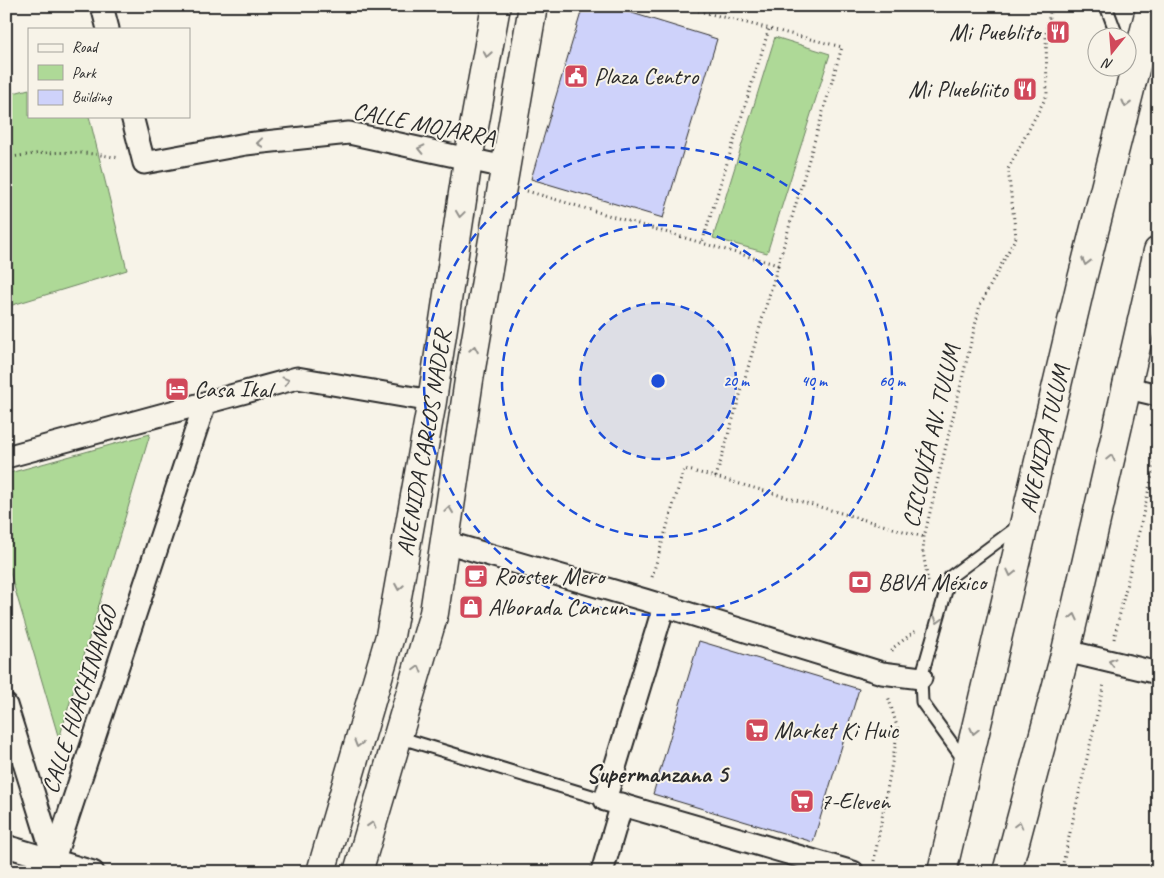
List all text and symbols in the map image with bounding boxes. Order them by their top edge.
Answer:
place label: Mi Pueblito [949,17,1043,47]
restaurant icon: Mi Pueblito [1045,19,1071,45]
legend [28,28,190,118]
north arrow [1086,28,1136,78]
text: Road [72,38,99,57]
one-way arrow [483,50,493,59]
text: N [1099,54,1115,73]
place label: Plaza Centro [594,61,700,91]
public building icon: Plaza Centro [563,63,589,89]
text: Park [72,64,97,83]
place label: Mi Pluebliito [908,74,1010,104]
restaurant icon: Mi Pluebliito [1012,76,1038,102]
text: Building [72,88,112,107]
street label: CALLE MOJARRA [350,96,499,153]
one-way arrow [1121,100,1132,109]
one-way arrow [256,137,264,148]
one-way arrow [416,144,425,155]
one-way arrow [455,211,466,219]
one-way arrow [1081,257,1092,266]
street label: AVENIDA CARLOS NADER [390,325,458,558]
street label: CICLOVÍA AV. TULUM [895,340,967,530]
one-way arrow [468,345,478,354]
street label: AVENIDA TULUM [1012,361,1077,516]
centre of rings [649,372,667,390]
text: 20 m [723,372,750,391]
text: 40 m [801,372,828,391]
text: 60 m [879,372,906,391]
place label: Casa Ikal [194,374,276,404]
hotel icon: Casa Ikal [164,376,190,402]
one-way arrow [281,377,289,387]
one-way arrow [1105,454,1116,463]
one-way arrow [444,506,454,514]
place label: Rooster Mero [494,561,607,591]
cafe icon: Rooster Mero [463,563,489,589]
place label: BBVA México [878,567,988,597]
bank icon: BBVA México [847,569,873,595]
one-way arrow [1006,569,1017,577]
one-way arrow [395,582,405,591]
place label: Alborada Cancun [488,592,629,622]
shop icon: Alborada Cancun [458,594,484,620]
street label: CALLE HUACHINANGO [35,600,124,797]
one-way arrow [1068,612,1079,621]
one-way arrow [933,615,943,623]
one-way arrow [1108,657,1116,667]
one-way arrow [412,666,422,674]
place label: Market Ki Huic [774,715,900,745]
supermarket icon: Market Ki Huic [744,717,770,743]
one-way arrow [969,727,980,736]
one-way arrow [354,739,364,747]
district label: Supermanzana 5 [586,758,730,790]
place label: 7-Eleven [820,786,891,816]
supermarket icon: 7-Eleven [789,788,815,814]
one-way arrow [1013,820,1024,829]
one-way arrow [366,821,376,830]

